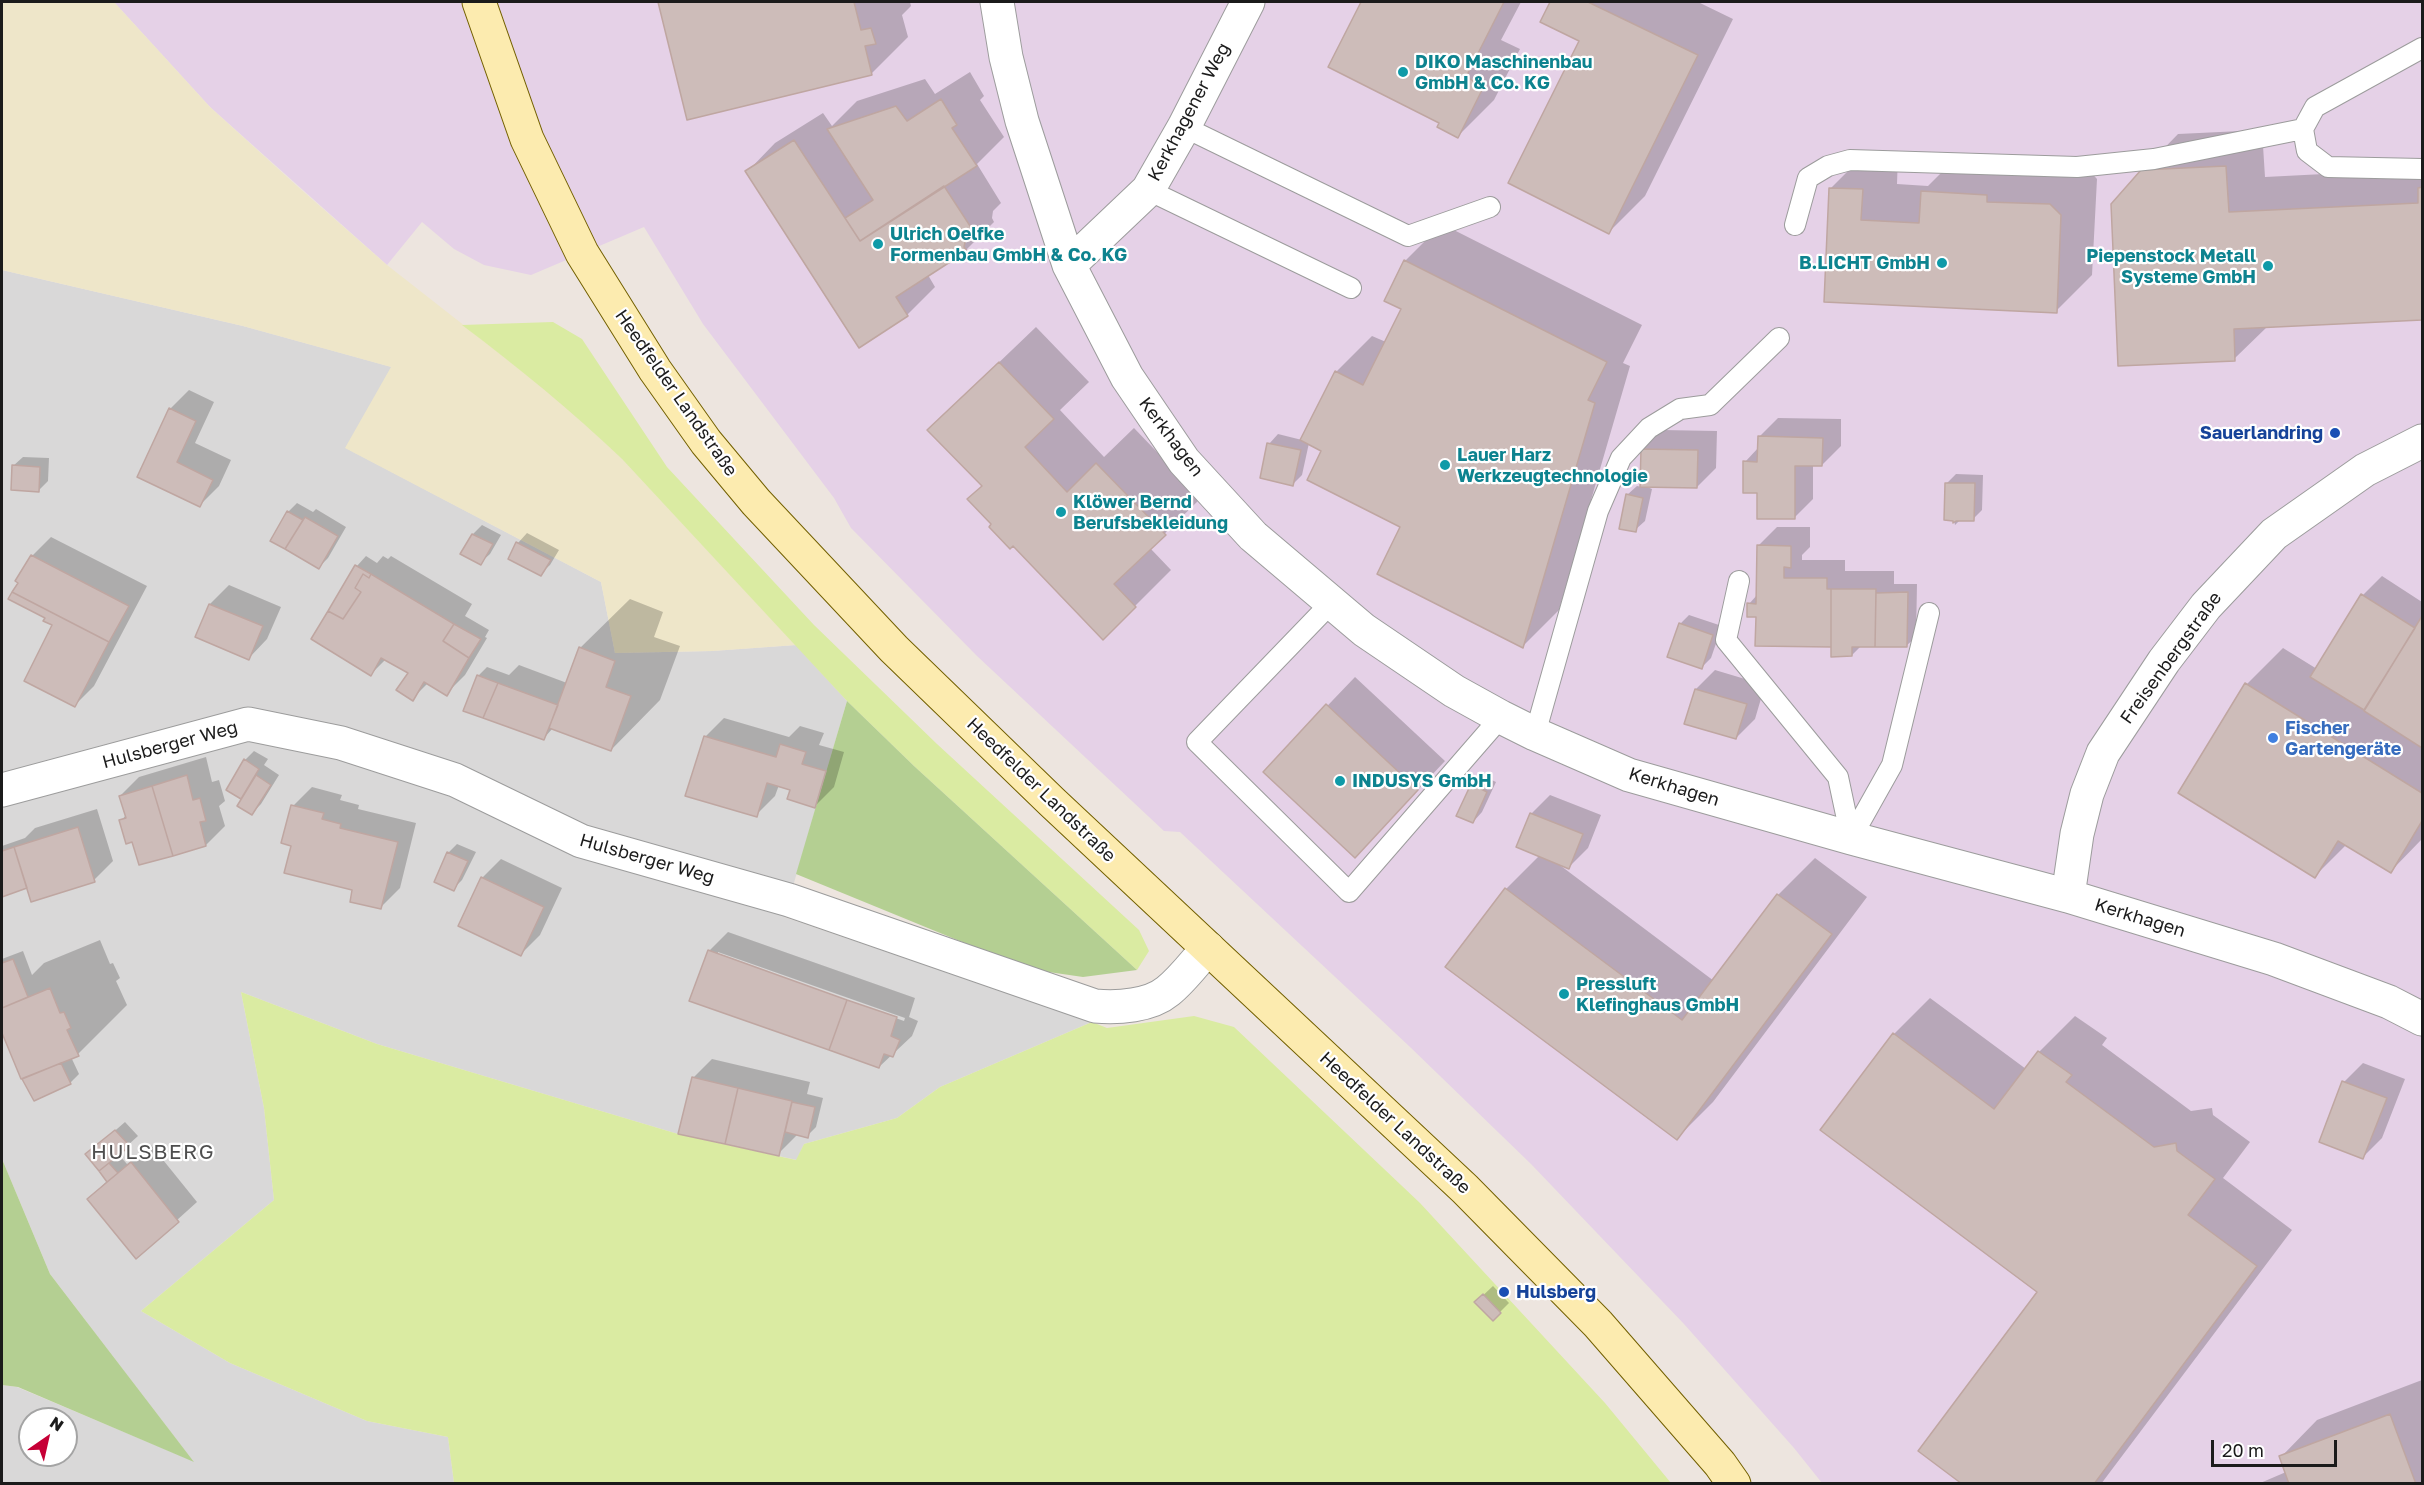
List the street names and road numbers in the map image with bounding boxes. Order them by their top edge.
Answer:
street label: Kerkhagener Weg [1143,39,1235,185]
street label: Heedfelder Landstraße [610,306,742,480]
street label: Kerkhagen [1134,393,1208,481]
street label: Freisenbergstraße [2116,588,2226,728]
street label: Heedfelder Landstraße [962,713,1120,867]
street label: Hulsberger Weg [100,717,240,773]
street label: Kerkhagen [1626,763,1722,811]
street label: Hulsberger Weg [577,829,717,889]
street label: Kerkhagen [2092,894,2188,942]
street label: Heedfelder Landstraße [1315,1047,1475,1199]

